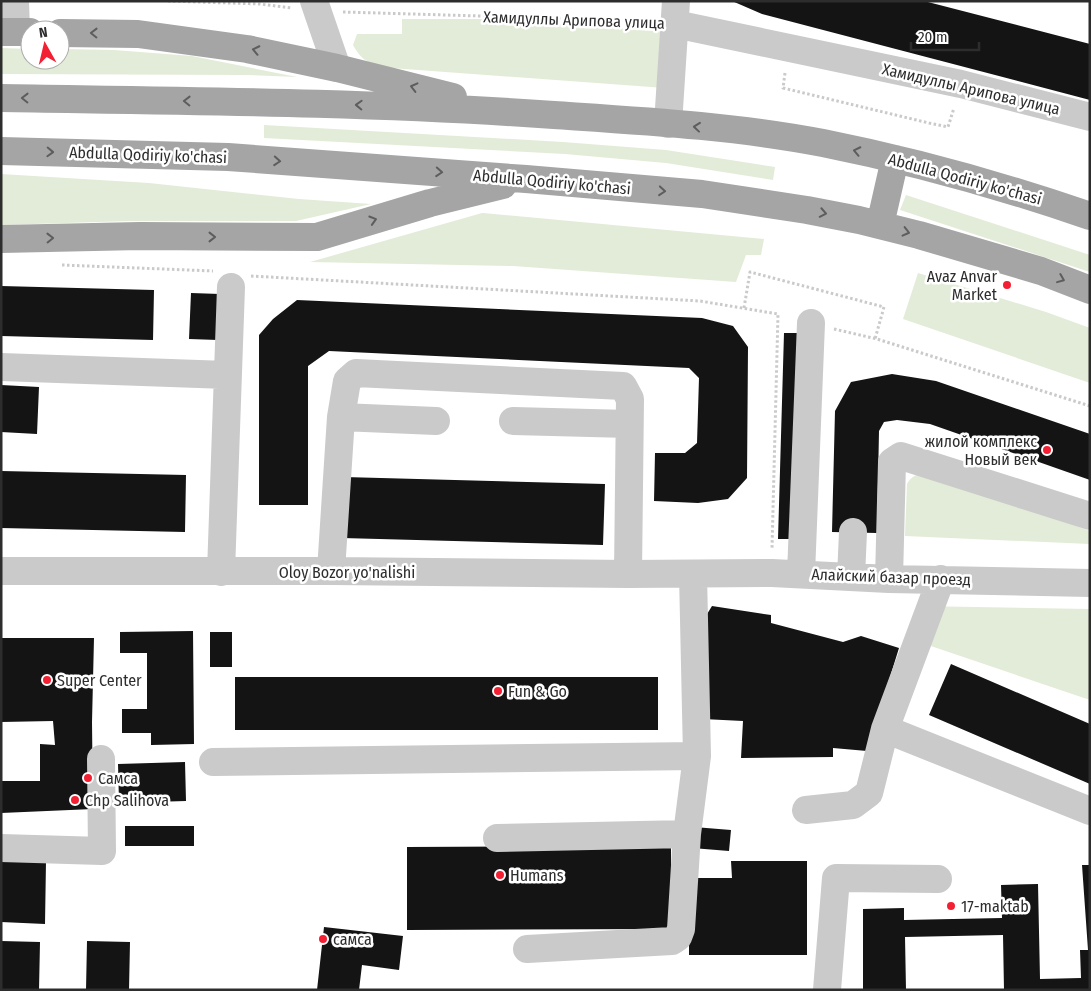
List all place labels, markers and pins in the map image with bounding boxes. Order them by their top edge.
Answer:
place label: Avaz Anvar Market [927,267,998,304]
marker: Avaz Anvar Market [1001,279,1013,291]
place label: жилой комплекс Новый век [925,432,1037,469]
marker: жилой комплекс Новый век [1041,444,1053,456]
place label: Super Center [57,671,142,690]
marker: Super Center [41,674,53,686]
place label: Fun & Go [508,682,567,701]
marker: Fun & Go [492,685,504,697]
place label: Самса [98,769,138,788]
marker: Самса [82,772,94,784]
place label: Chp Salihova [85,791,169,810]
marker: Chp Salihova [69,794,81,806]
place label: Humans [510,866,564,885]
marker: Humans [494,869,506,881]
place label: 17-maktab [961,897,1029,916]
marker: 17-maktab [945,900,957,912]
place label: самса [333,930,372,949]
marker: самса [317,933,329,945]

